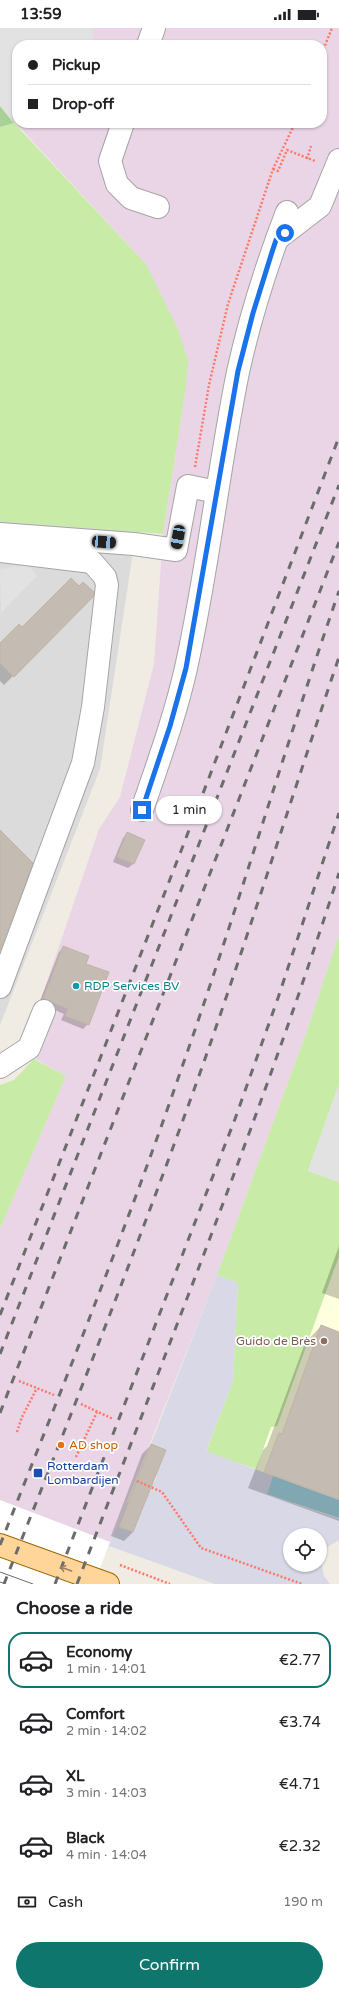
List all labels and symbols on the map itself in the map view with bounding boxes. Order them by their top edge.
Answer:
route start [276,224,294,242]
car [170,524,186,550]
car [92,535,116,549]
callout: 1 min [156,796,222,824]
route end [133,801,151,819]
place label: RDP Services BV [84,979,180,993]
marker: RDP Services BV [71,981,81,991]
place label: Guido de Brès [236,1334,316,1348]
marker: Guido de Brès [319,1336,329,1346]
place label: AD shop [69,1438,118,1452]
marker: AD shop [56,1440,66,1450]
place label: Rotterdam Lombardijen [47,1459,119,1487]
marker: Rotterdam Lombardijen [32,1467,44,1479]
one-way arrow [60,1565,73,1572]

